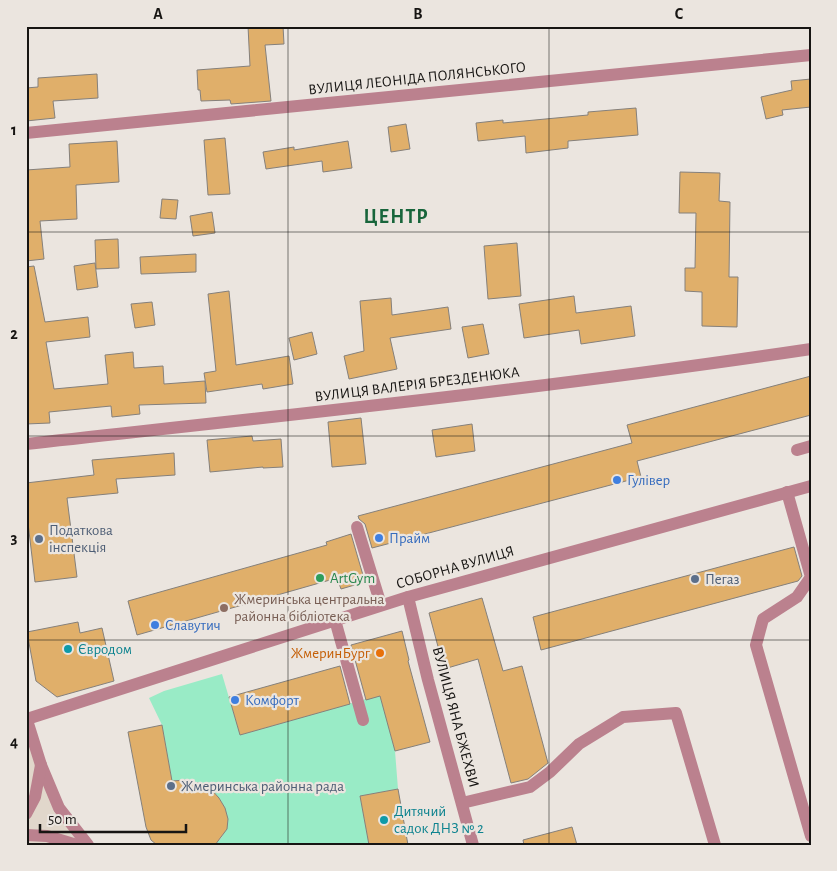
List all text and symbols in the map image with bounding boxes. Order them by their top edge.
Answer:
text: A [153,6,163,22]
text: B [413,6,423,22]
text: C [675,6,684,22]
street label: ВУЛИЦЯ ЛЕОНІДА ПОЛЯНСЬКОГО [308,60,527,97]
text: 1 [11,122,17,138]
district label: ЦЕНТР [363,207,429,227]
text: 2 [10,326,18,342]
street label: ВУЛИЦЯ ВАЛЕРІЯ БРЕЗДЕНЮКА [314,364,520,405]
place label: Гулівер [627,473,671,488]
marker: Гулівер [611,474,623,486]
place label: Податкова інспекція [49,523,113,555]
text: 3 [11,530,18,546]
place label: Прайм [389,531,430,546]
marker: Прайм [373,532,385,544]
marker: Податкова інспекція [33,533,45,545]
street label: СОБОРНА ВУЛИЦЯ [394,543,516,592]
place label: ArtGym [330,571,375,586]
marker: ArtGym [314,572,326,584]
place label: Пегаз [705,572,740,587]
marker: Пегаз [689,573,701,585]
place label: Жмеринська центральна районна бібліотека [234,592,384,624]
marker: Жмеринська центральна районна бібліотека [218,602,230,614]
place label: Славутич [165,618,221,633]
marker: Славутич [149,619,161,631]
place label: Євродом [78,642,132,657]
marker: Євродом [62,643,74,655]
street label: ВУЛИЦЯ ЯНА БЖЕХВИ [430,645,481,789]
place label: ЖмеринБург [291,646,371,661]
marker: ЖмеринБург [374,647,386,659]
place label: Комфорт [245,693,300,708]
marker: Комфорт [229,694,241,706]
text: 4 [10,734,18,750]
place label: Жмеринська районна рада [181,779,344,794]
marker: Жмеринська районна рада [165,780,177,792]
scale bar [40,801,186,833]
place label: Дитячий садок ДНЗ № 2 [394,804,484,836]
text: 50 m [48,812,77,827]
marker: Дитячий садок ДНЗ № 2 [378,814,390,826]

